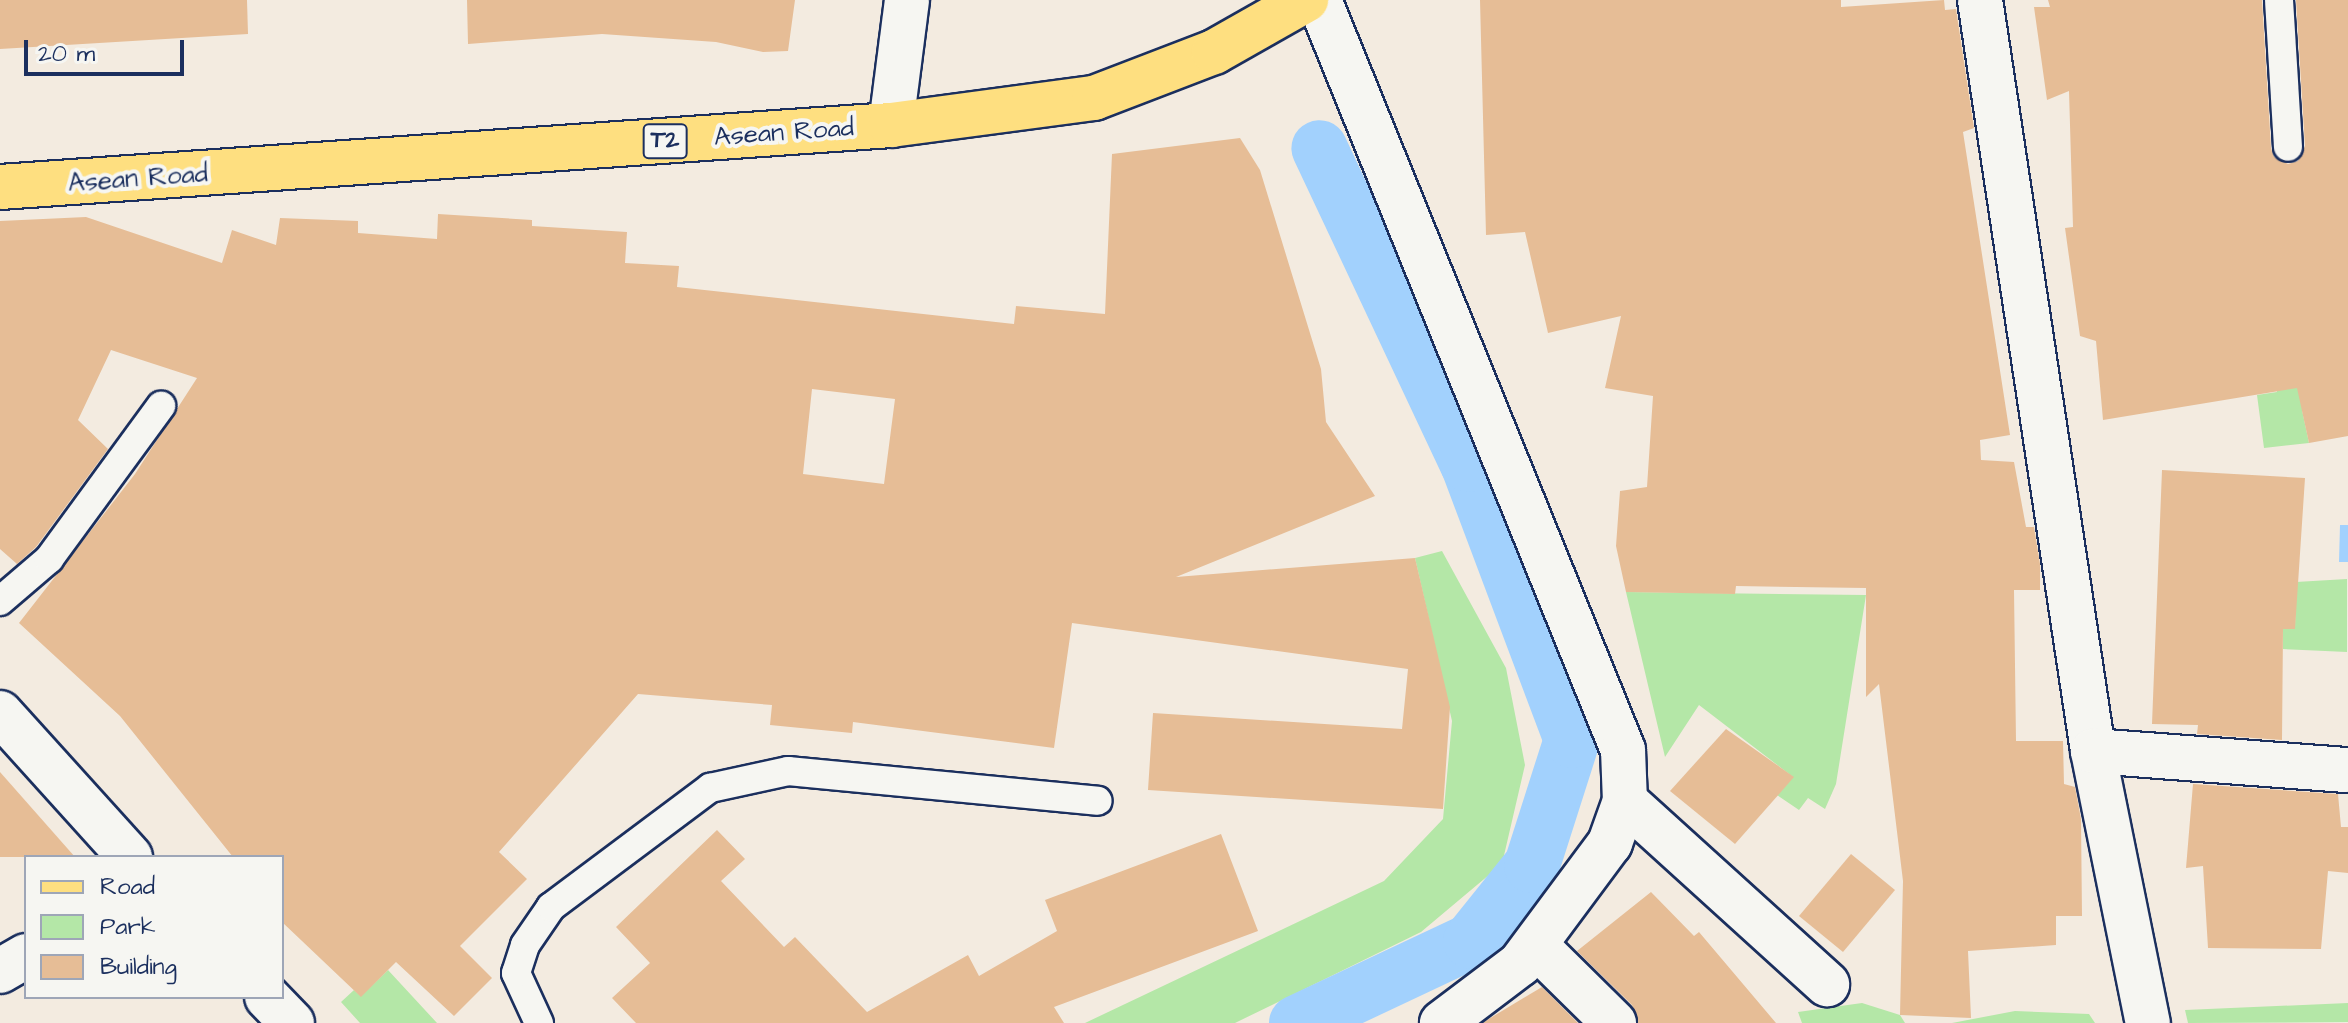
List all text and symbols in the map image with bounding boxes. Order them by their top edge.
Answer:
scale bar [28,24,188,74]
text: 20 m [38,37,95,71]
street label: Asean Road [713,113,855,153]
road number: T2 [641,121,689,161]
street label: Asean Road [67,159,209,199]
legend [24,855,284,999]
text: Road [100,870,155,904]
text: Park [100,910,156,944]
text: Building [100,950,177,984]

